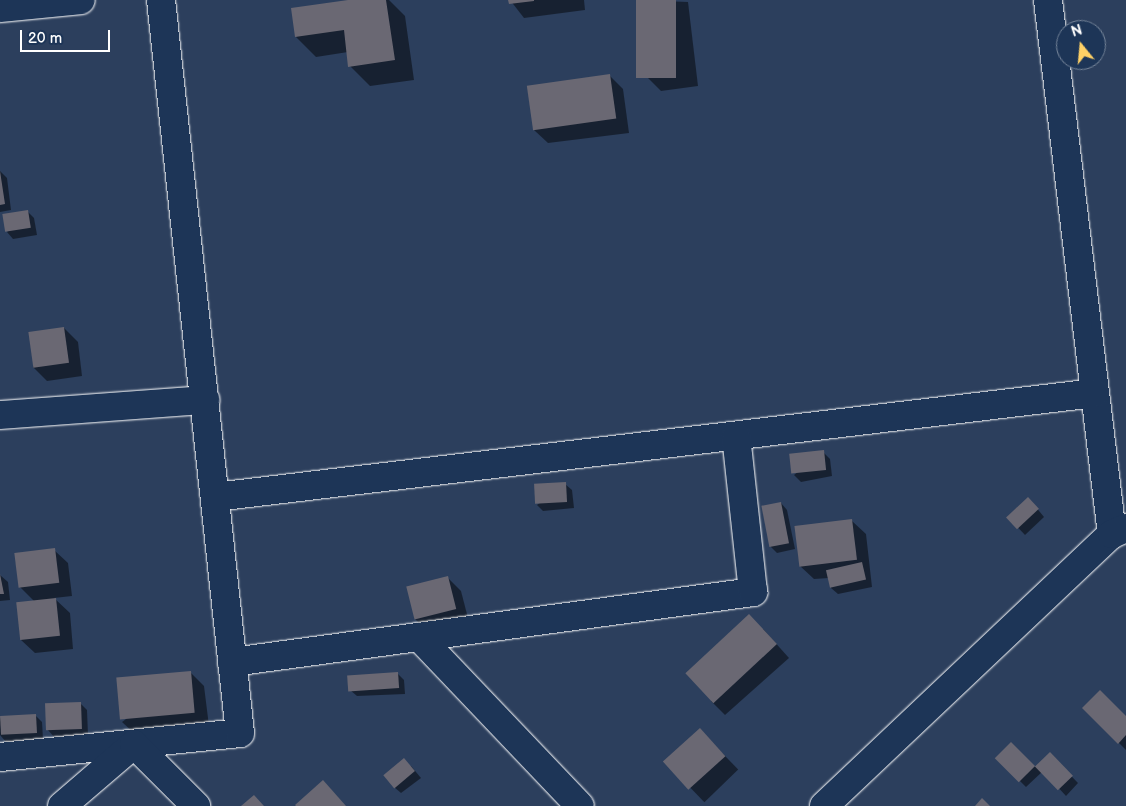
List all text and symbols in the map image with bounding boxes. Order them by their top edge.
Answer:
scale bar [22,20,112,52]
north arrow [1056,20,1106,70]
text: N [1069,21,1084,41]
text: 20 m [28,29,62,48]

